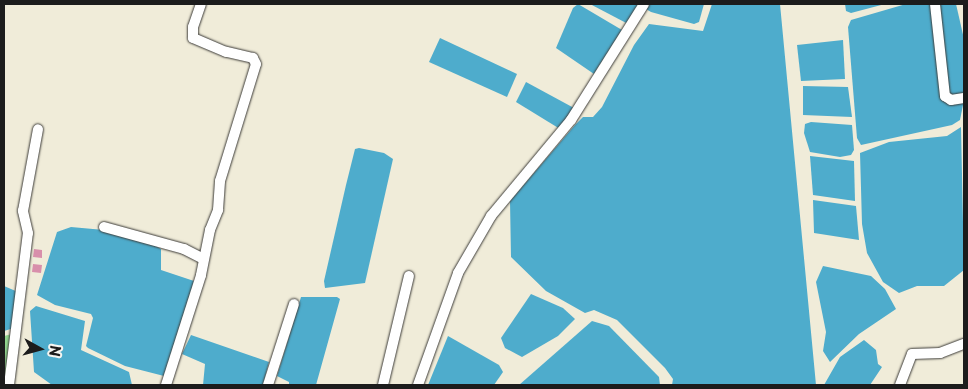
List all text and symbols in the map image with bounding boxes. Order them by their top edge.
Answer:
north arrow [15,324,65,374]
text: N [44,344,66,358]

